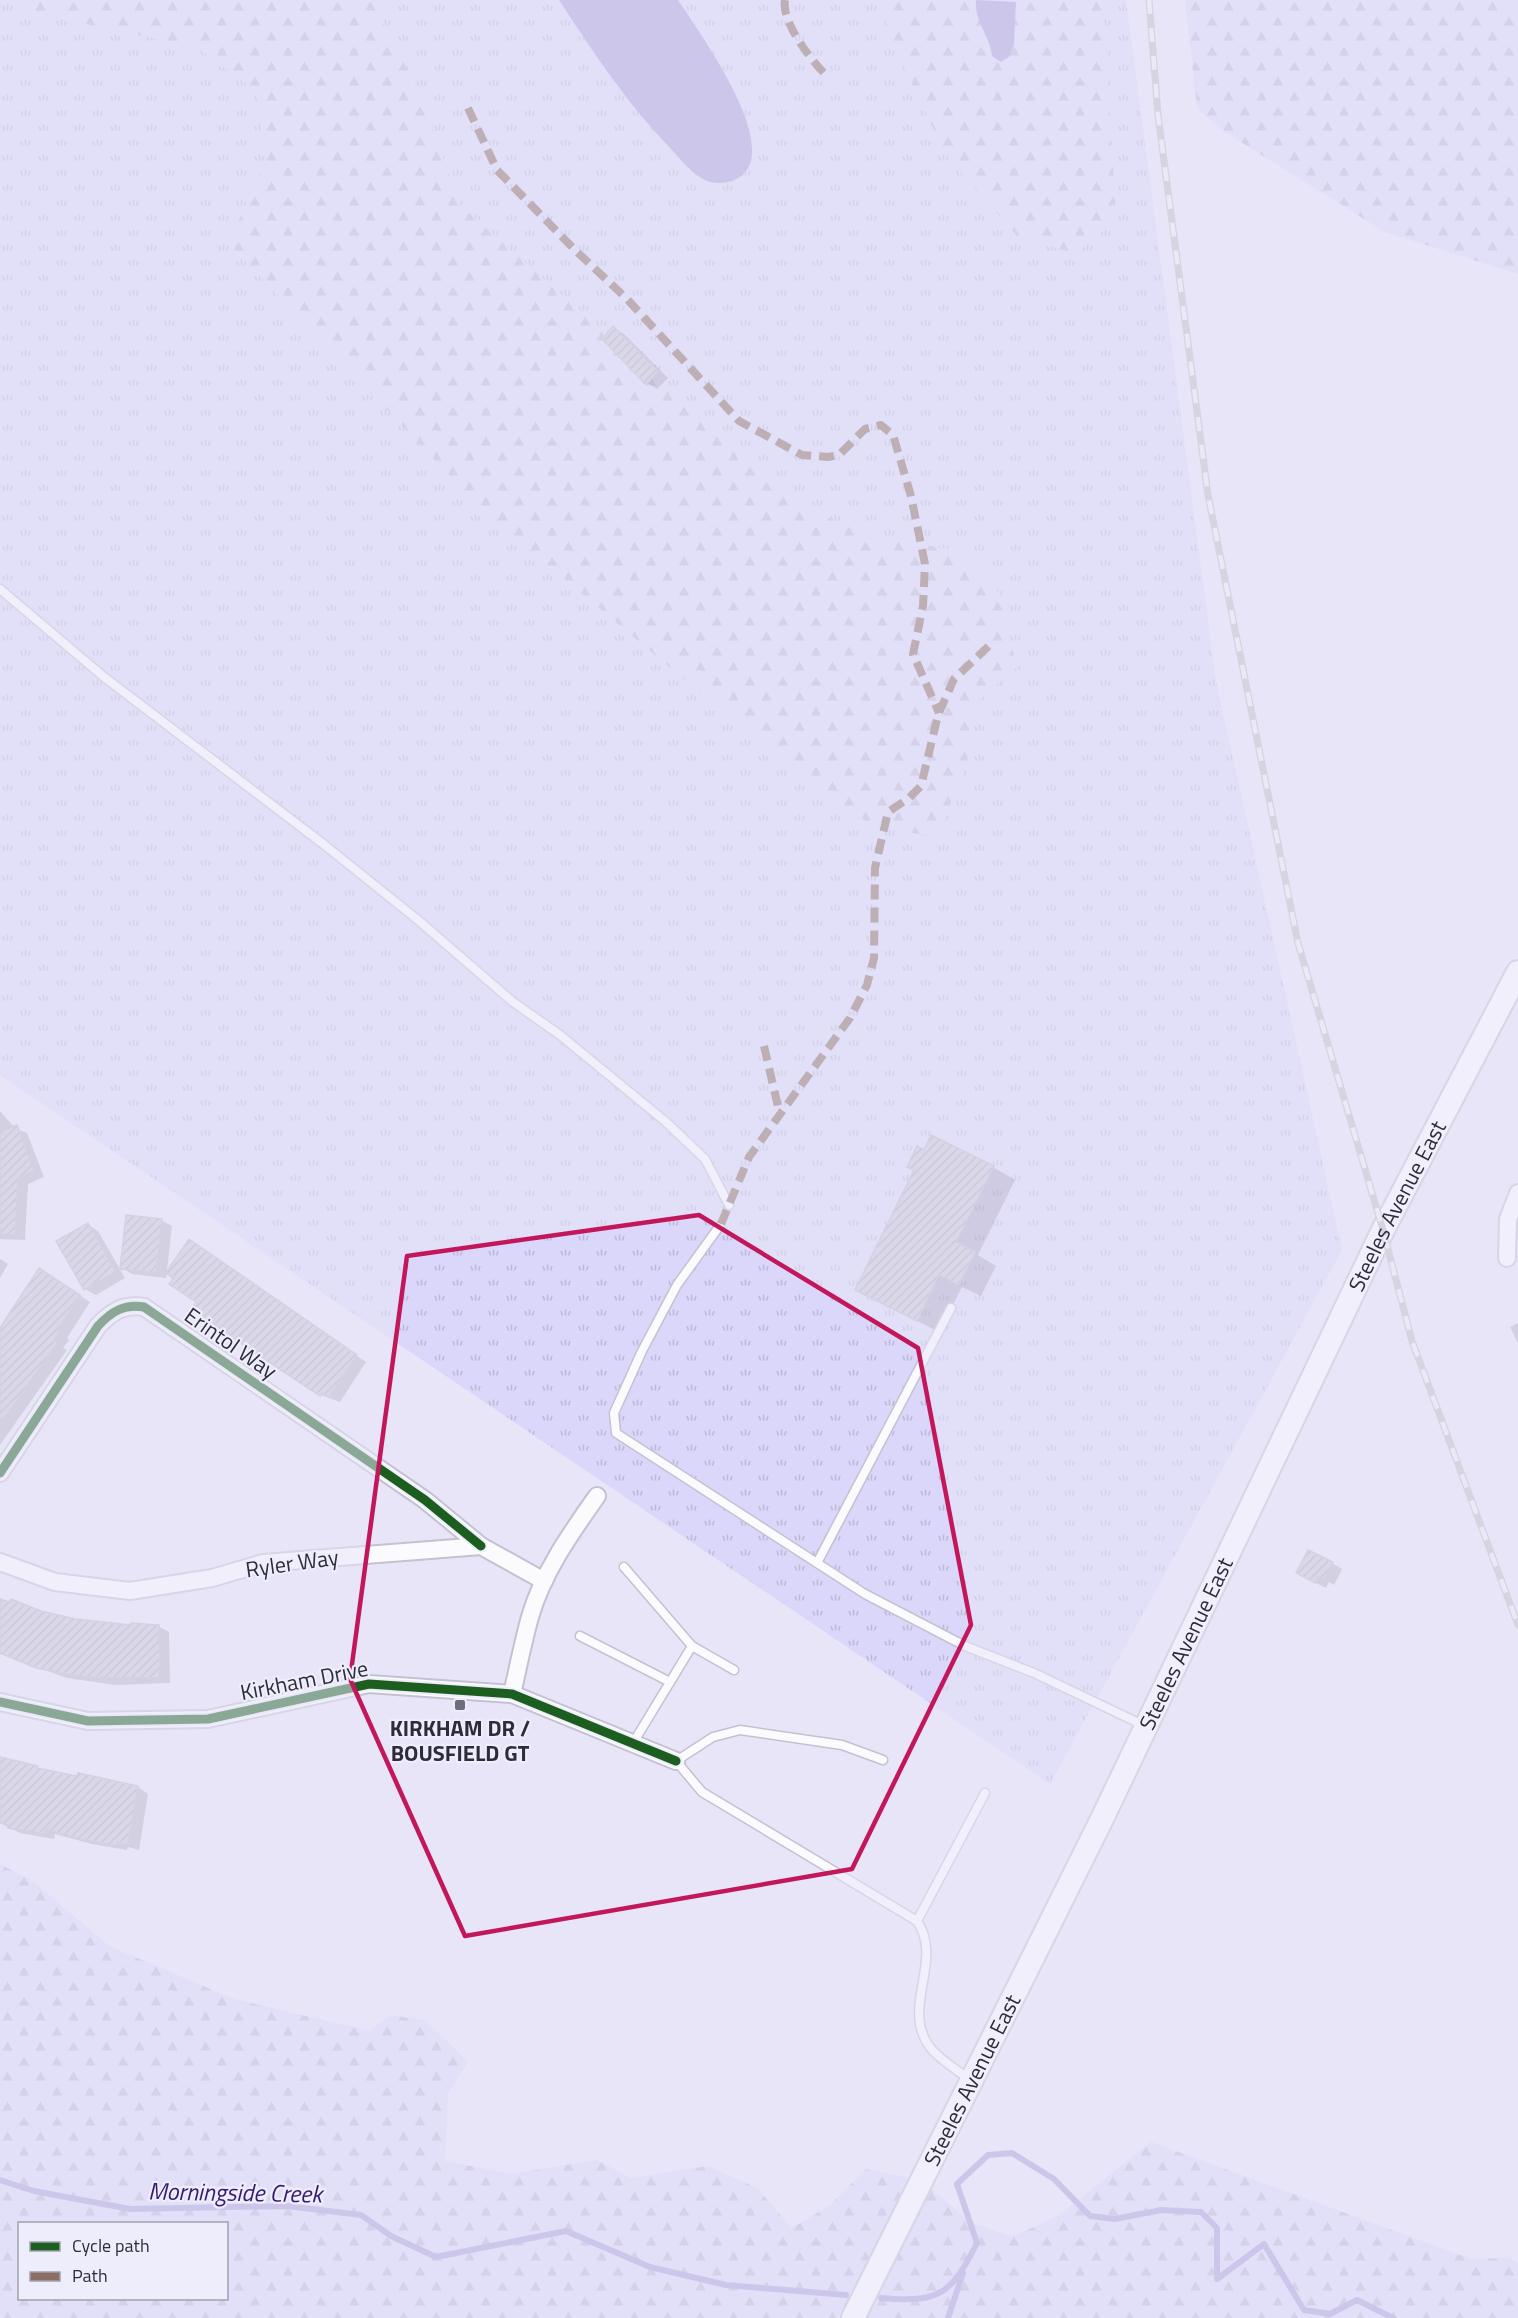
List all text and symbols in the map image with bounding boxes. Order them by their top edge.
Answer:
street label: Steeles Avenue East [1339,1114,1455,1297]
street label: Erintol Way [178,1299,285,1388]
street label: Ryler Way [243,1540,341,1586]
street label: Steeles Avenue East [1130,1551,1242,1736]
street label: Kirkham Drive [237,1651,371,1709]
marker: KIRKHAM DR / BOUSFIELD GT [453,1698,467,1712]
place label: KIRKHAM DR / BOUSFIELD GT [390,1711,530,1770]
street label: Steeles Avenue East [915,1988,1029,2172]
water label: Morningside Creek [148,2172,326,2212]
legend [18,2222,228,2300]
text: Cycle path [72,2232,150,2259]
text: Path [72,2262,108,2289]

